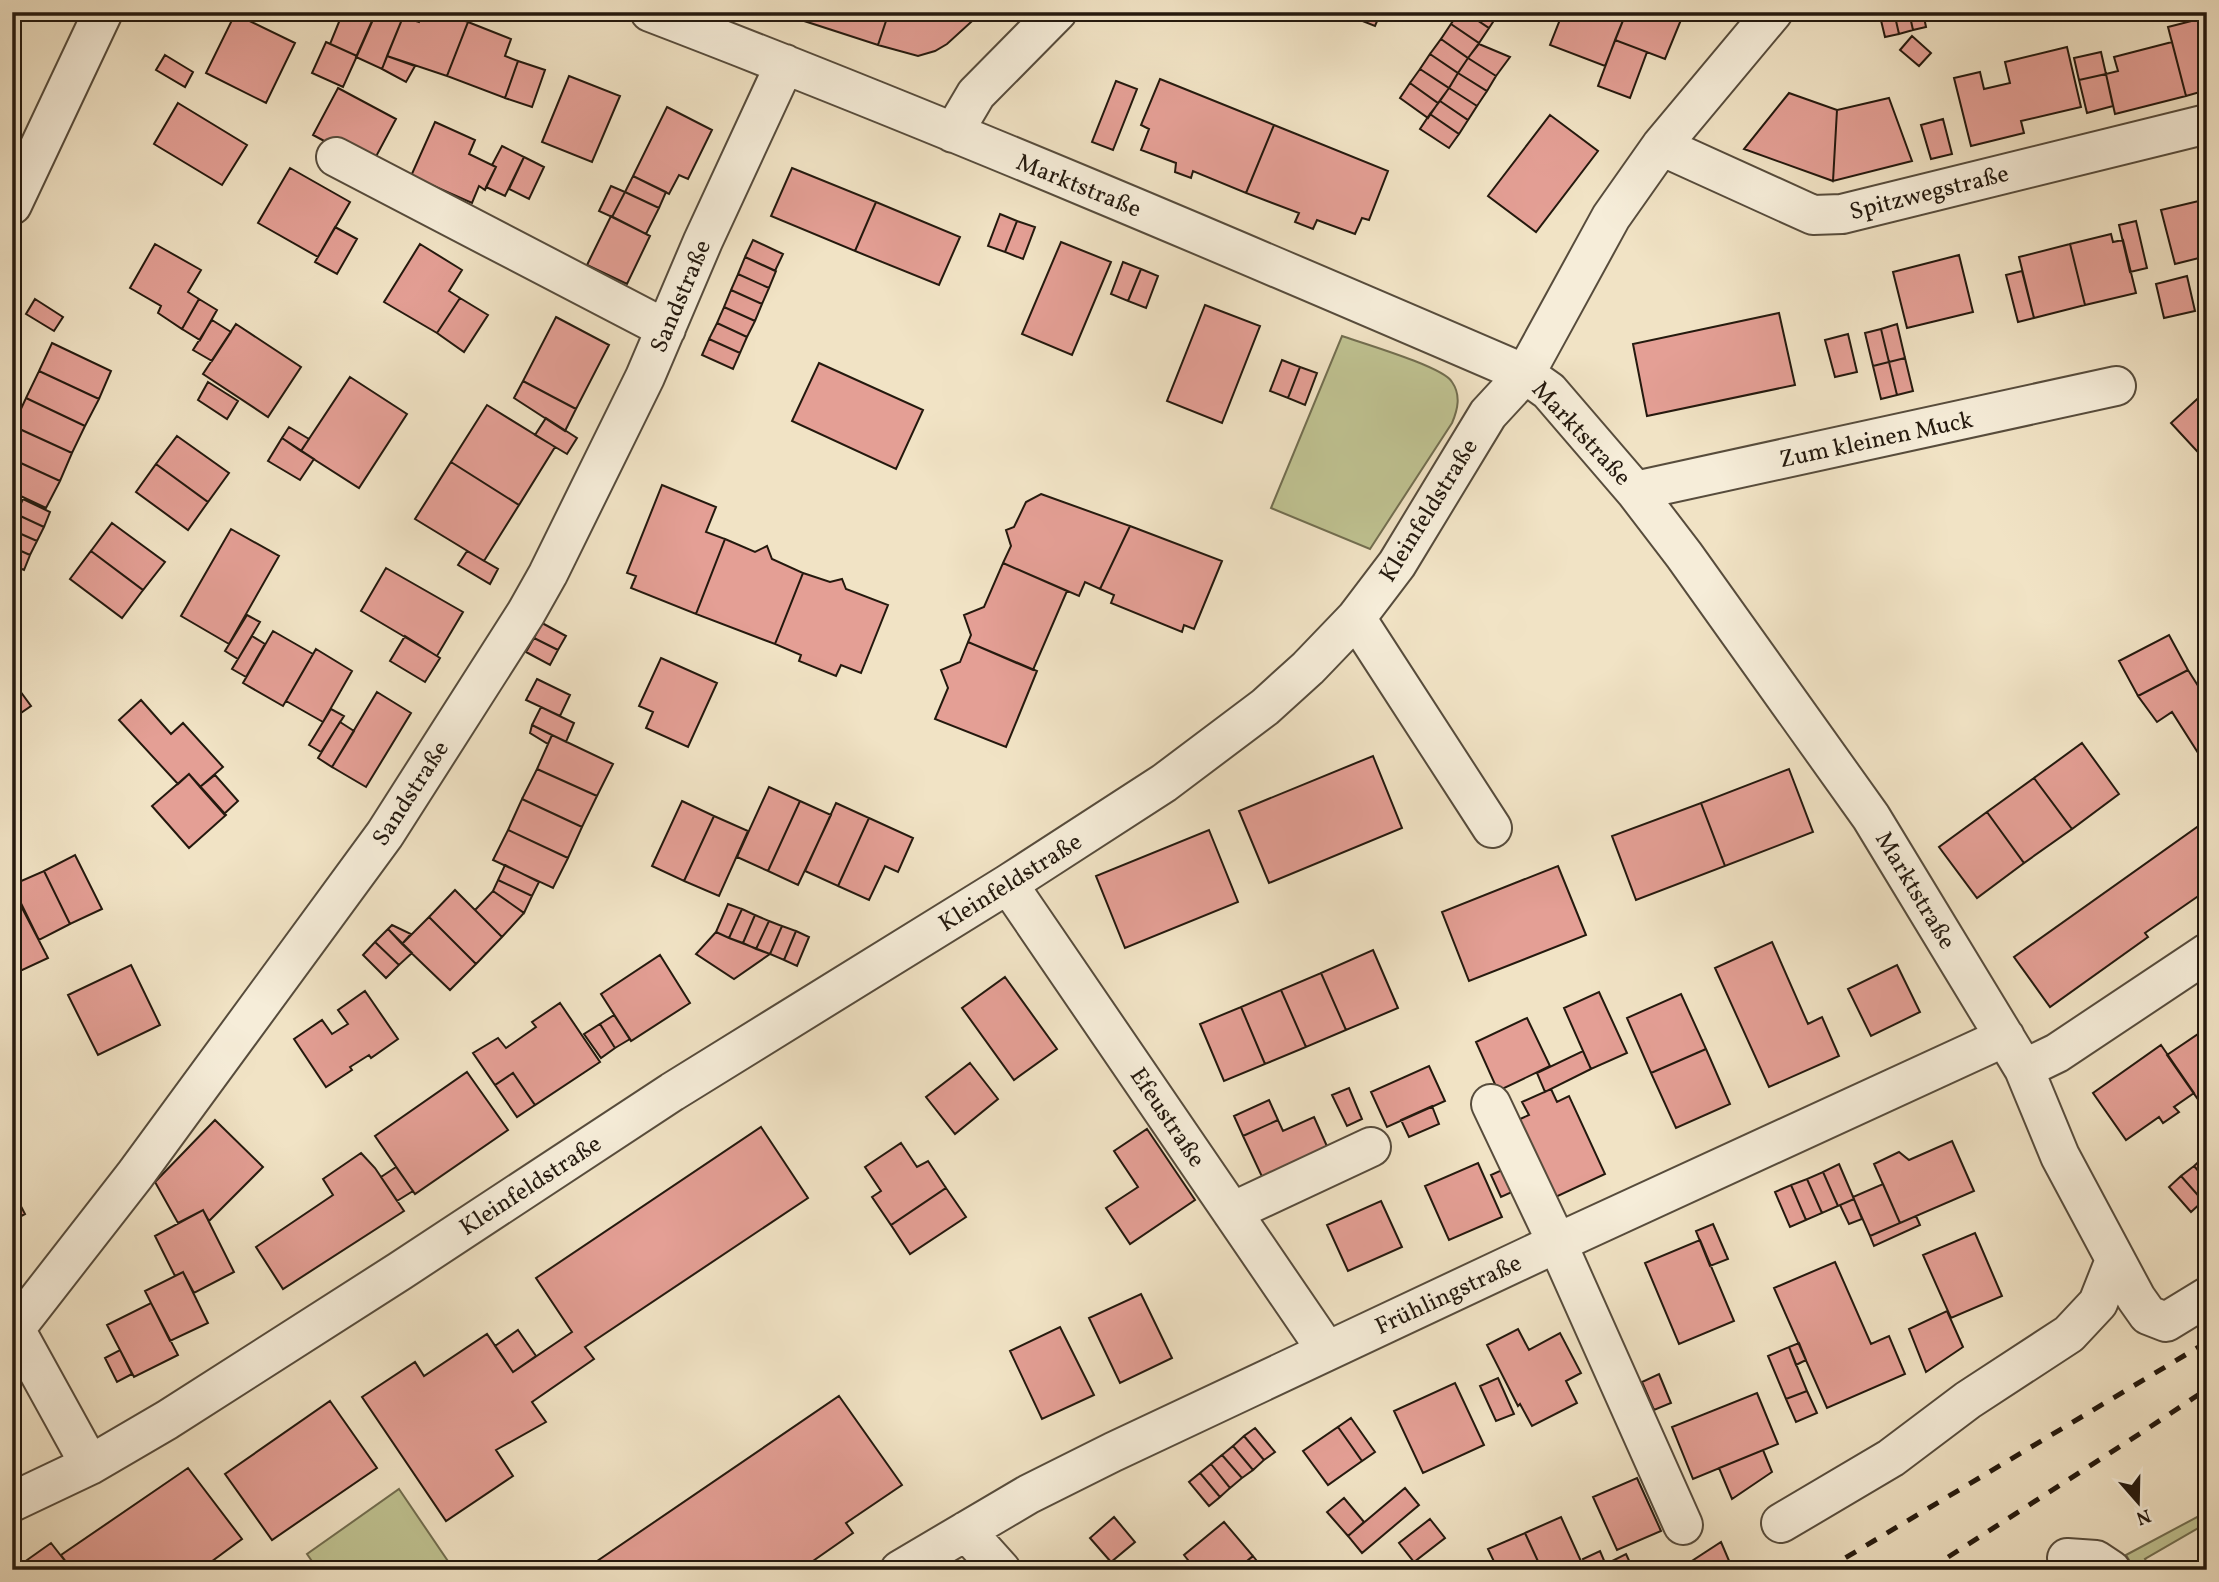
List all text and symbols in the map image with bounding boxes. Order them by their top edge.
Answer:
street label: Marktstraße [1011,146,1146,227]
street label: Spitzwegstraße [1846,158,2013,230]
street label: Sandstraße [643,235,721,358]
street label: Marktstraße [1523,374,1638,494]
street label: Zum kleinen Muck [1777,404,1976,478]
street label: Kleinfeldstraße [1372,433,1487,589]
street label: Sandstraße [365,735,458,853]
street label: Kleinfeldstraße [933,826,1089,941]
street label: Marktstraße [1866,826,1963,956]
street label: Efeustraße [1120,1061,1212,1175]
street label: Kleinfeldstraße [453,1128,609,1245]
street label: Frühlingstraße [1370,1247,1528,1345]
north arrow [2104,1466,2174,1536]
text: N [2132,1502,2154,1531]

